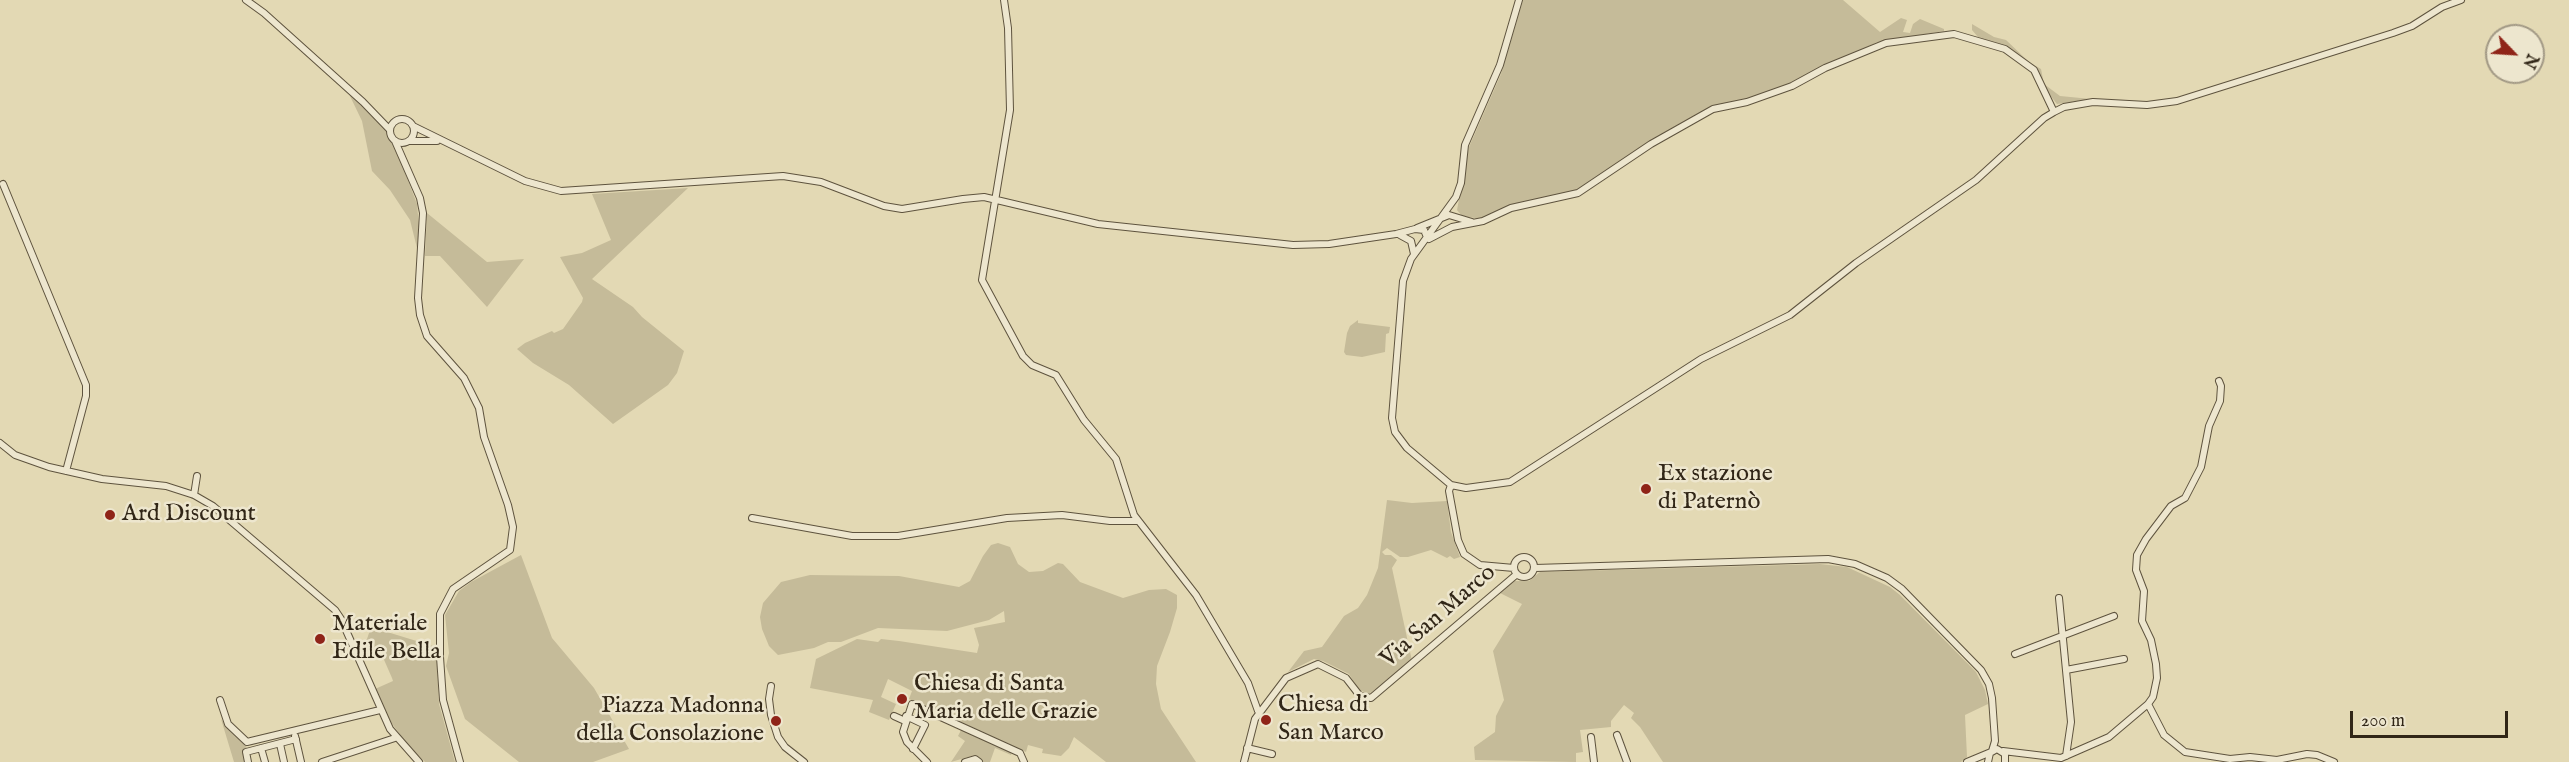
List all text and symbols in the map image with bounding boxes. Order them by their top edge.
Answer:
north arrow [2485,24,2545,84]
text: N [2518,50,2541,71]
place label: Ex stazione di Paternò [1658,461,1773,517]
marker: Ex stazione di Paternò [1639,482,1653,496]
place label: Ard Discount [122,501,256,529]
marker: Ard Discount [103,508,117,522]
street label: Via San Marco [1375,559,1503,675]
place label: Materiale Edile Bella [332,611,441,667]
marker: Materiale Edile Bella [313,632,327,646]
place label: Chiesa di Santa Maria delle Grazie [914,671,1098,727]
marker: Chiesa di Santa Maria delle Grazie [895,692,909,706]
place label: Chiesa di San Marco [1278,692,1384,748]
place label: Piazza Madonna della Consolazione [576,693,764,749]
scale bar [2353,699,2510,737]
text: 200 m [2361,710,2405,733]
marker: Chiesa di San Marco [1259,713,1273,727]
marker: Piazza Madonna della Consolazione [769,714,783,728]

